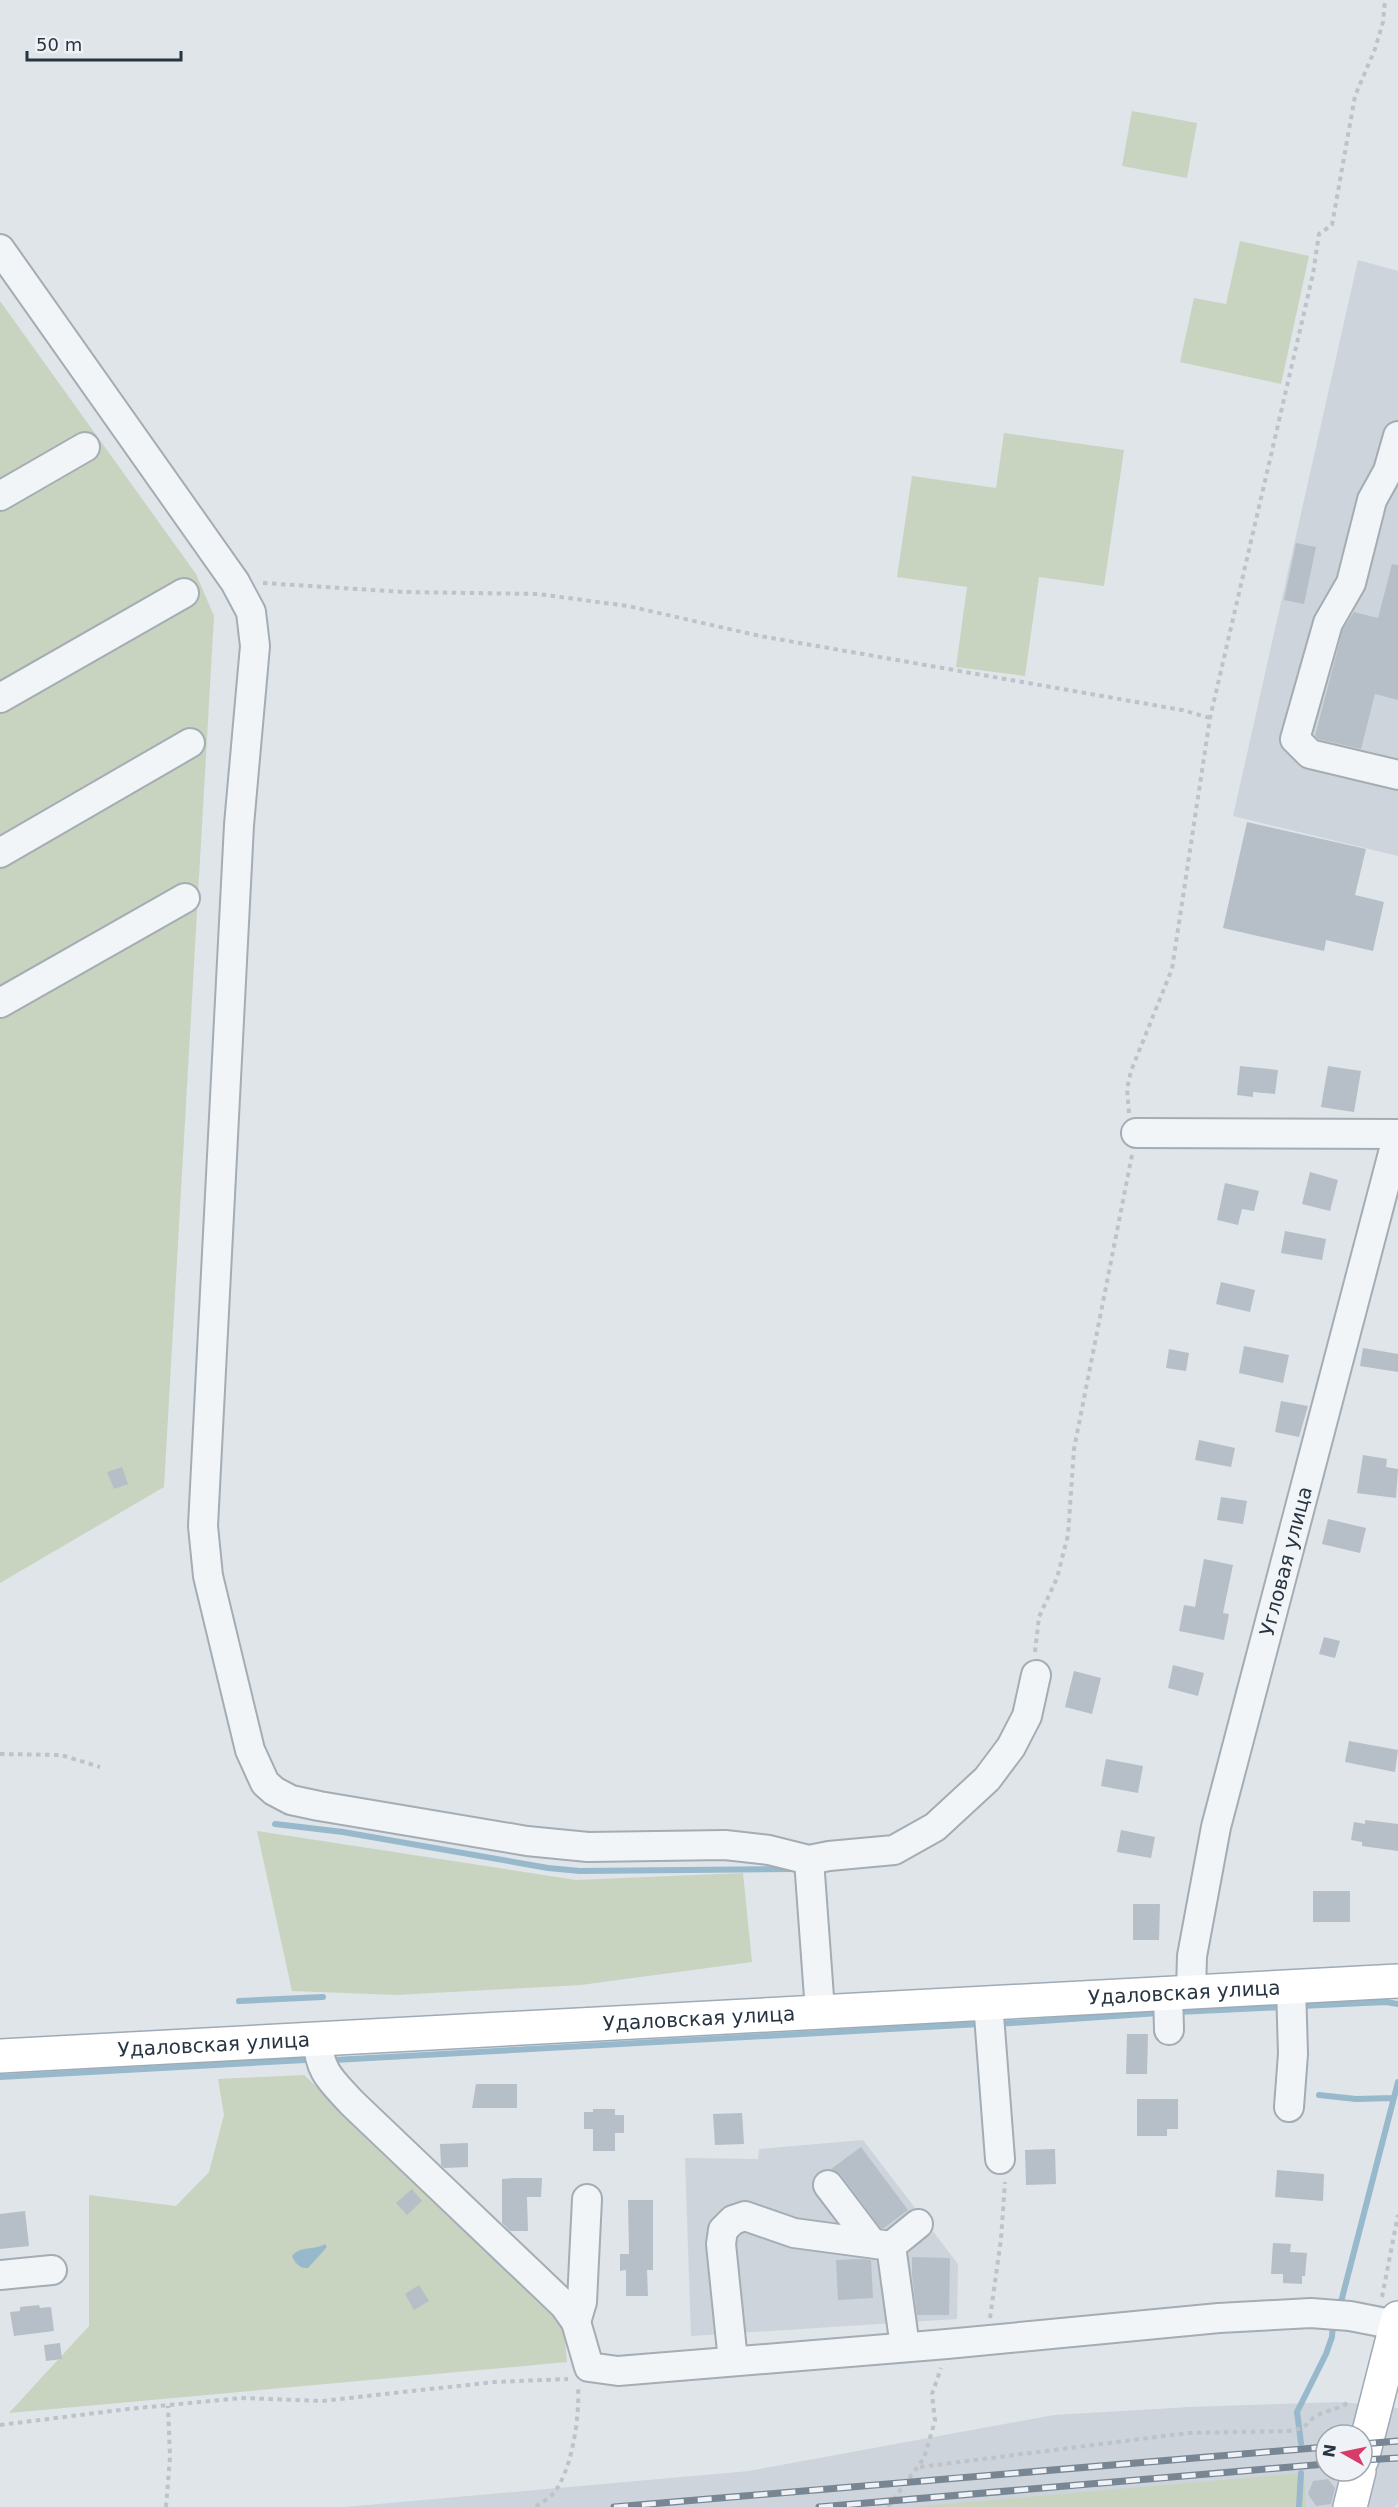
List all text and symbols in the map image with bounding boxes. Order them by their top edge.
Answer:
scale bar [27,24,182,62]
text: 50 m [36,34,82,55]
street label: Угловая улица [1255,1484,1317,1639]
street label: Удаловская улица [1088,1975,1281,2010]
street label: Удаловская улица [602,2001,796,2036]
street label: Удаловская улица [117,2027,310,2062]
north arrow [1314,2423,1374,2483]
text: N [1319,2443,1340,2459]

